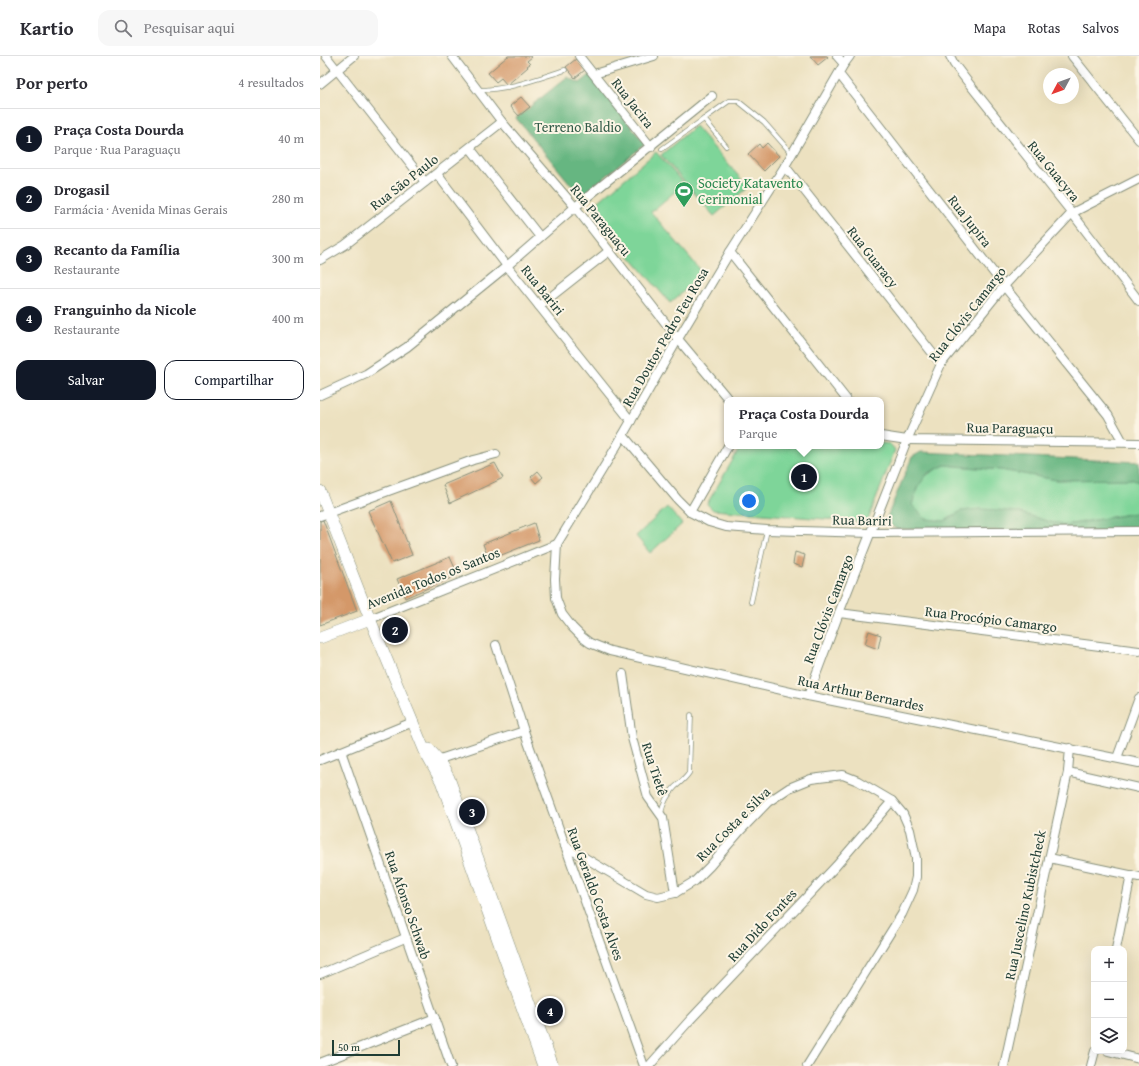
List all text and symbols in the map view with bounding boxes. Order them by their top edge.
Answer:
search box [98,10,378,46]
text: Kartio [20,14,74,42]
icon: search [112,17,134,39]
text: Pesquisar aqui [144,17,235,38]
text: Mapa [974,18,1006,38]
text: Rotas [1028,18,1060,38]
text: Salvos [1082,18,1119,38]
north arrow [1043,68,1079,104]
text: Por perto [16,70,88,95]
text: 4 resultados [238,73,304,92]
street label: Rua Jacira [607,74,659,133]
park label: Terreno Baldio [535,117,621,137]
text: Praça Costa Dourda [54,119,184,140]
text: 1 [26,129,32,148]
text: 40 m [278,129,304,148]
street label: Rua Guacyra [1023,136,1085,206]
text: Parque · Rua Paraguaçu [54,140,181,159]
street label: Rua São Paulo [366,149,442,215]
place label: Society Katavento Cerimonial [698,173,803,209]
text: Drogasil [54,179,110,200]
street label: Rua Paraguaçu [566,180,636,260]
sports icon: Society Katavento Cerimonial [673,180,695,208]
text: 2 [26,189,32,208]
text: 280 m [272,189,304,208]
street label: Rua Jupira [943,191,997,252]
text: Farmácia · Avenida Minas Gerais [54,200,228,219]
street label: Rua Guaracy [843,222,903,292]
text: Recanto da Família [54,239,180,260]
text: 3 [26,249,32,268]
text: 300 m [272,249,304,268]
text: Restaurante [54,260,120,279]
street label: Rua Bariri [517,261,569,319]
street label: Rua Clóvis Camargo [923,262,1011,366]
street label: Rua Doutor Pedro Feu Rosa [617,263,713,410]
text: Franguinho da Nicole [54,299,196,320]
text: 4 [26,309,32,328]
text: 400 m [272,309,304,328]
text: Restaurante [54,320,120,339]
button: Salvar [16,360,156,400]
button: Compartilhar [164,360,304,400]
popup [724,397,884,449]
text: Praça Costa Dourda [739,403,869,424]
street label: Rua Paraguaçu [966,417,1054,439]
text: Parque [739,424,777,443]
pin: 1 [791,462,817,492]
your location [739,491,759,511]
street label: Rua Bariri [832,509,892,531]
street label: Avenida Todos os Santos [363,542,503,614]
street label: Rua Clóvis Camargo [798,551,858,667]
street label: Rua Procópio Camargo [924,601,1058,637]
pin: 2 [382,615,408,645]
street label: Rua Arthur Bernardes [796,670,926,716]
street label: Rua Tietê [637,740,673,799]
street label: Rua Costa e Silva [691,782,775,866]
pin: 3 [459,797,485,827]
street label: Rua Geraldo Costa Alves [563,825,629,963]
street label: Rua Juscelino Kubistcheck [999,827,1051,982]
street label: Rua Afonso Schwab [380,848,436,962]
street label: Rua Dido Fontes [723,884,801,966]
map controls [1091,946,1127,1054]
button: + [1091,946,1127,982]
button: − [1091,982,1127,1018]
pin: 4 [537,996,563,1026]
button: layers [1091,1018,1127,1054]
scale bar [332,1038,400,1057]
text: 50 m [338,1039,360,1055]

